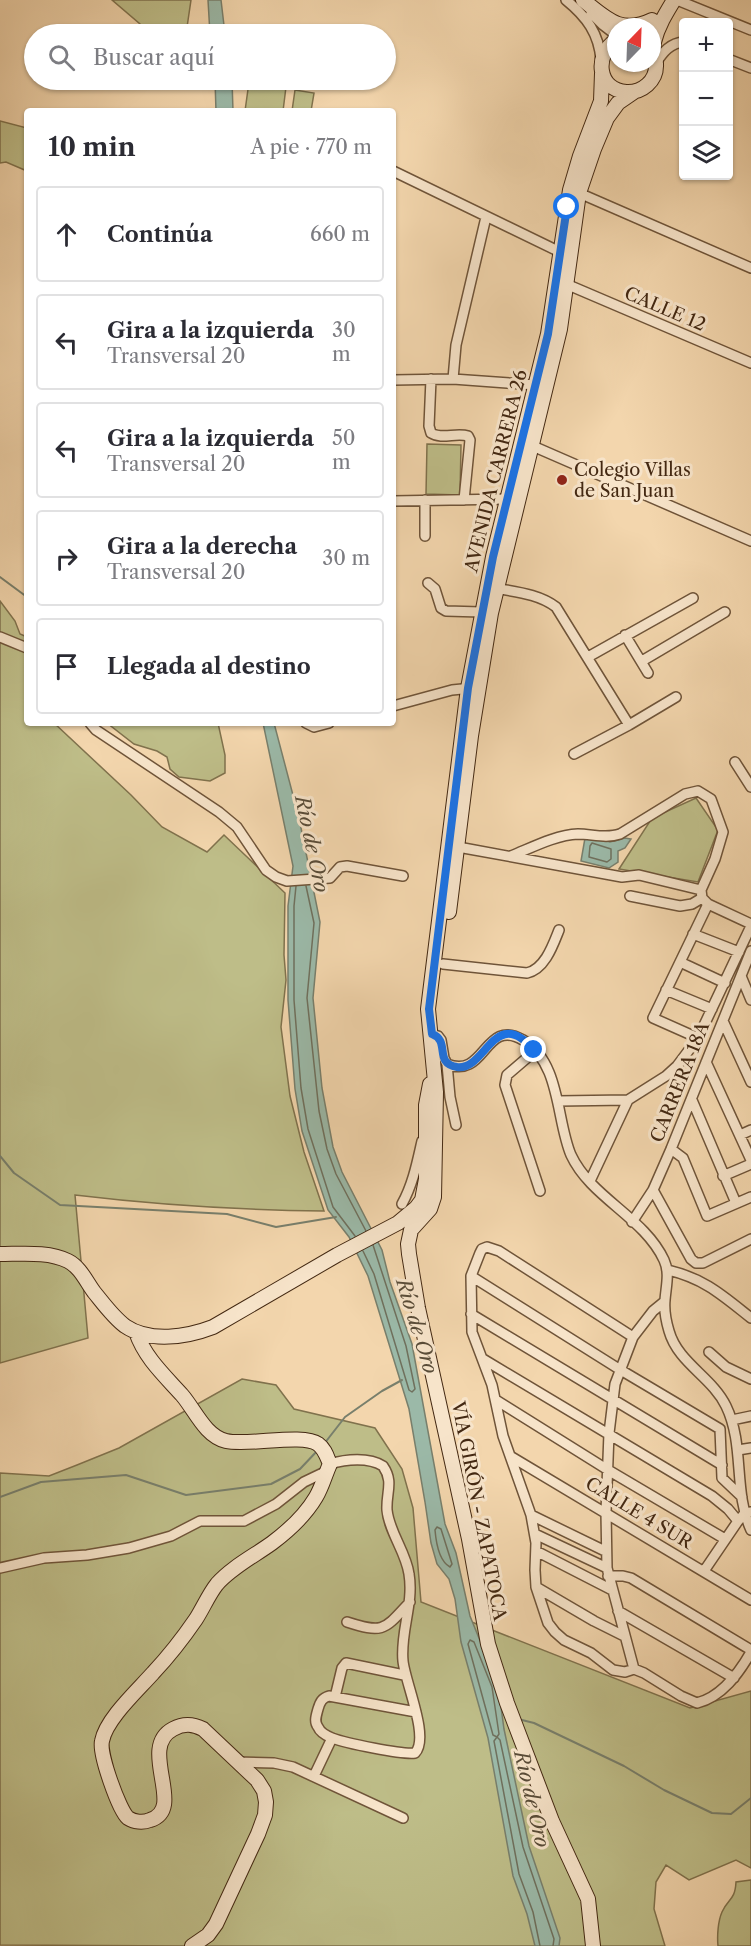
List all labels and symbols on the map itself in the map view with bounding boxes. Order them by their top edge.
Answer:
north arrow [607,18,661,72]
route start [553,193,579,219]
street label: CALLE 12 [621,282,709,336]
street label: AVENIDA CARRERA 26 [460,368,532,575]
place label: Colegio Villas de San Juan [574,459,691,502]
marker: Colegio Villas de San Juan [555,473,569,487]
water label: Río de Oro [290,791,334,895]
street label: CARRERA 18A [646,1018,714,1146]
route end [520,1036,546,1062]
water label: Río de Oro [391,1273,443,1377]
street label: VÍA GIRÓN - ZAPATOCA [447,1398,512,1623]
street label: CALLE 4 SUR [581,1472,697,1554]
water label: Río de Oro [509,1746,555,1850]

